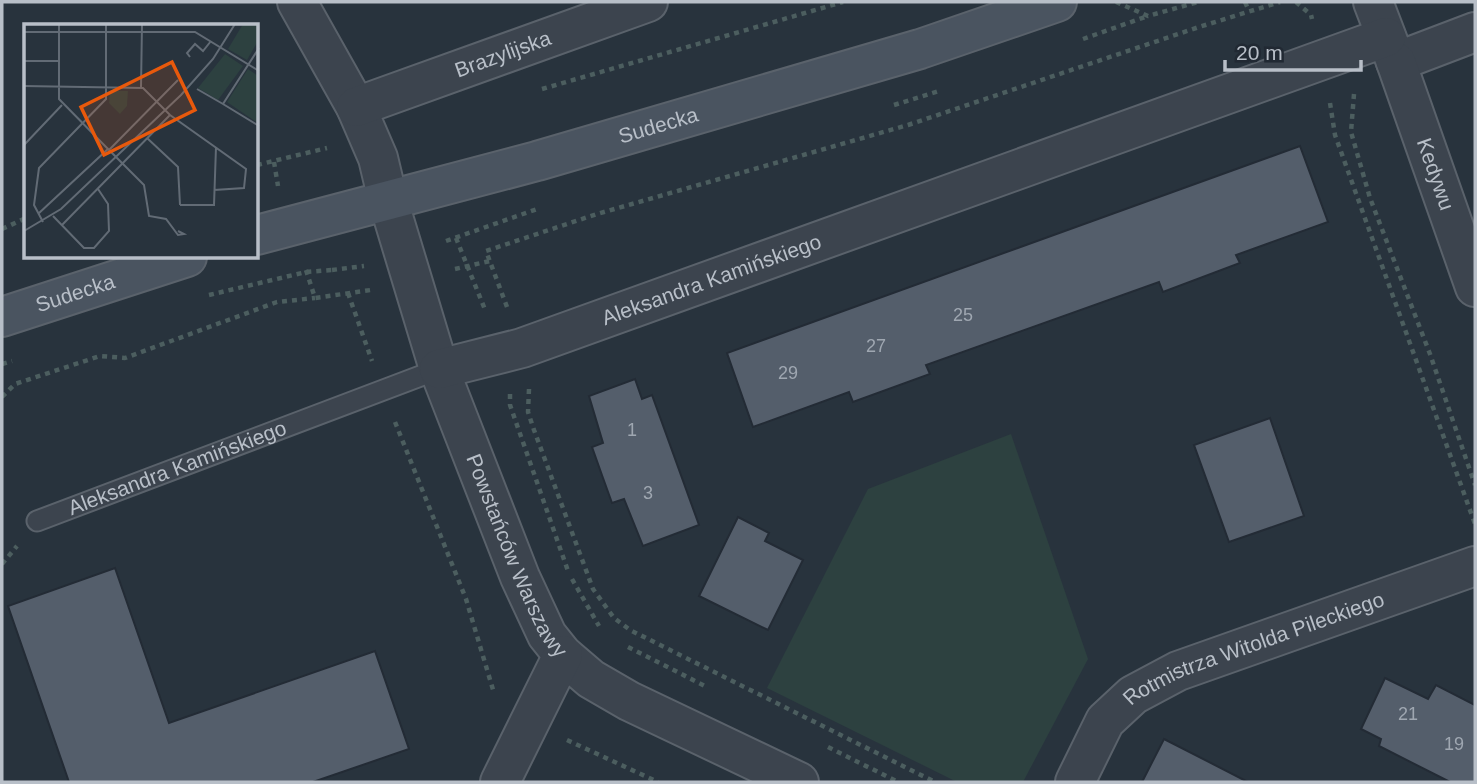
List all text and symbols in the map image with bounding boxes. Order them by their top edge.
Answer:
inset map [24,24,259,259]
street label: Brazylijska [451,26,554,82]
scale bar [1225,28,1362,72]
text: 20 m [1236,41,1283,64]
street label: Sudecka [616,102,701,148]
street label: Kedywu [1413,135,1459,213]
street label: Aleksandra Kamińskiego [599,229,824,329]
street label: Sudecka [33,269,118,316]
house number: 25 [953,305,973,325]
house number: 27 [866,336,886,356]
house number: 29 [778,363,798,383]
street label: Aleksandra Kamińskiego [65,416,289,519]
house number: 1 [627,420,637,440]
street label: Powstańców Warszawy [462,451,572,662]
house number: 3 [643,483,653,503]
street label: Rotmistrza Witolda Pileckiego [1118,587,1387,709]
house number: 21 [1398,704,1418,724]
house number: 19 [1444,734,1464,754]

